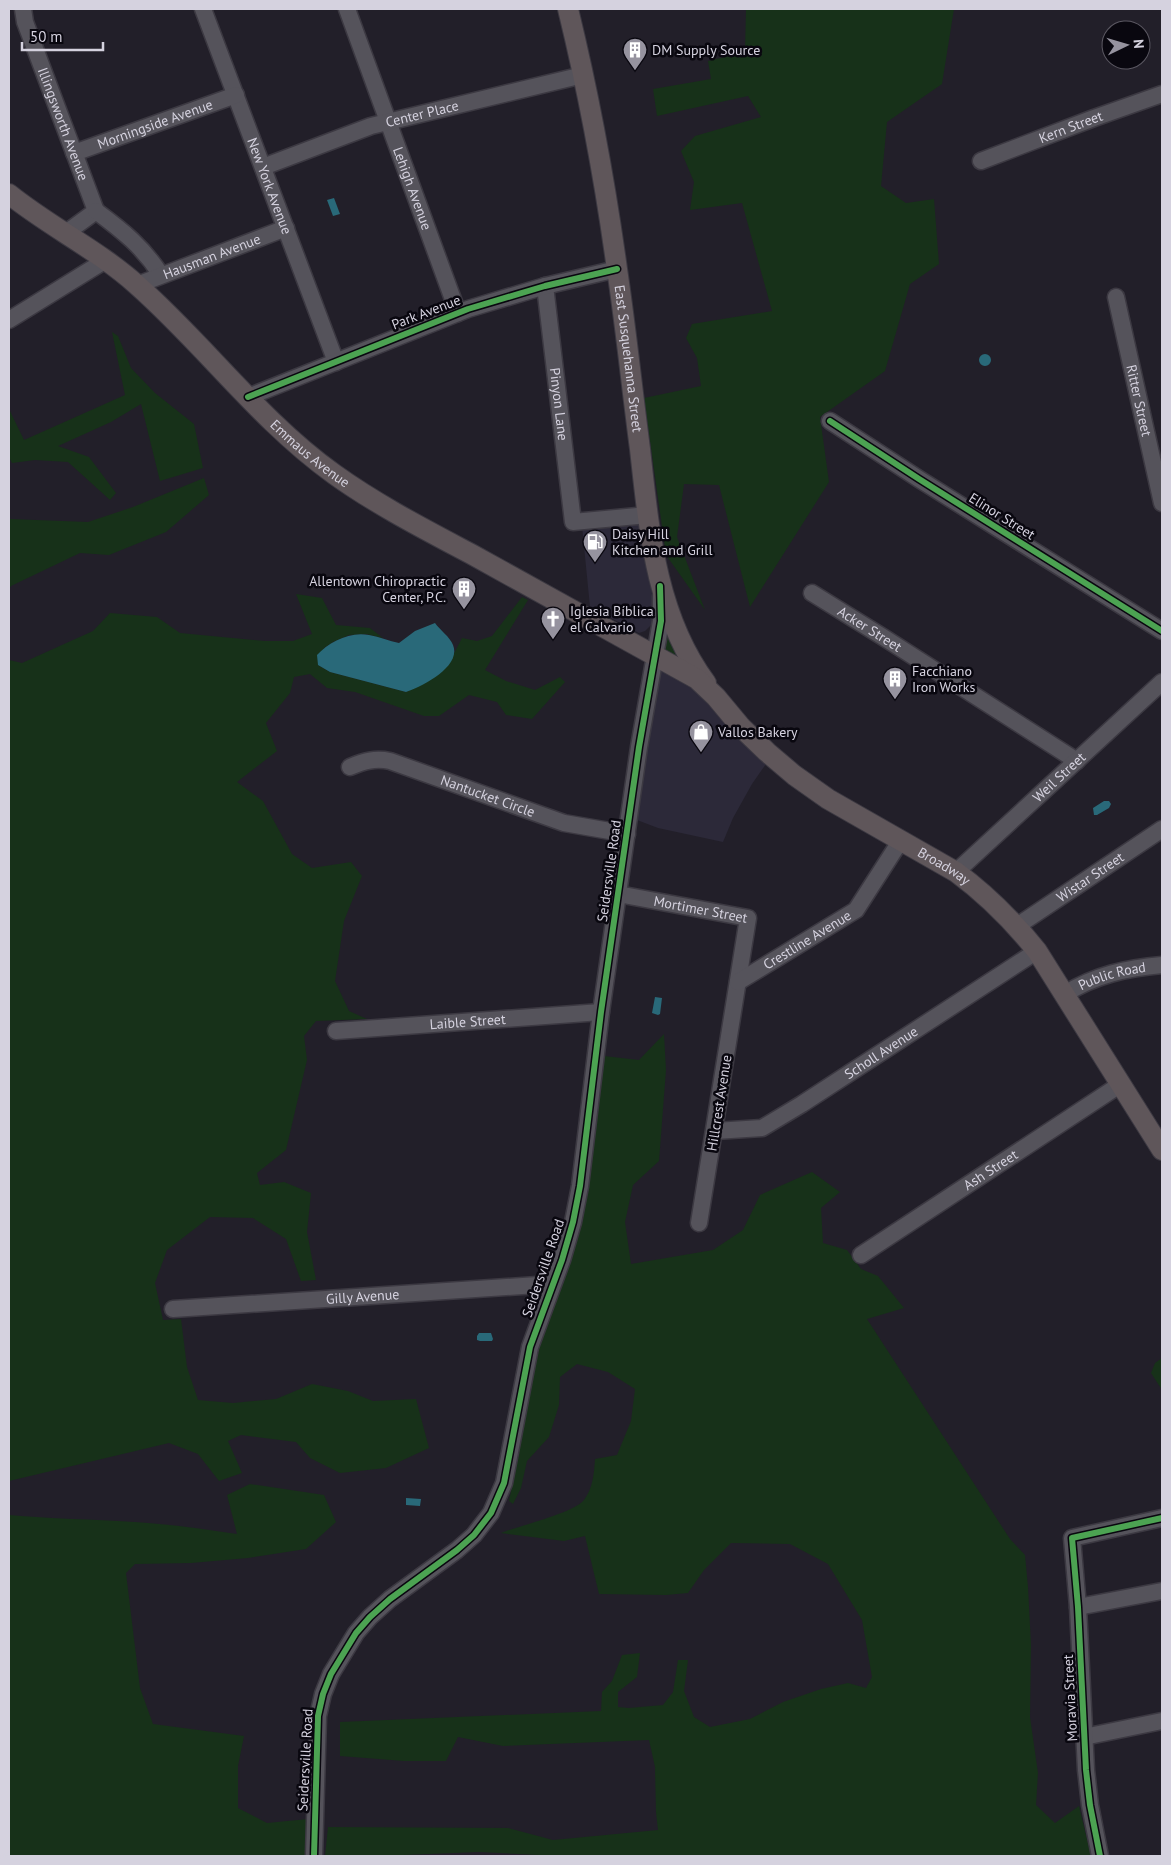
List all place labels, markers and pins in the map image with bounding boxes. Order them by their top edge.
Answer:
building icon: DM Supply Source [622,37,648,71]
place label: DM Supply Source [652,41,760,59]
place label: Daisy Hill Kitchen and Grill [612,525,713,559]
fuel station icon: Daisy Hill Kitchen and Grill [582,529,608,563]
place label: Allentown Chiropractic Center, P.C. [309,572,446,606]
building icon: Allentown Chiropractic Center, P.C. [451,576,477,610]
place label: Iglesia Bíblica el Calvario [570,602,654,636]
church icon: Iglesia Bíblica el Calvario [540,606,566,640]
place label: Facchiano Iron Works [912,662,975,696]
building icon: Facchiano Iron Works [882,666,908,700]
shop icon: Vallos Bakery [688,719,714,753]
place label: Vallos Bakery [717,723,798,741]

